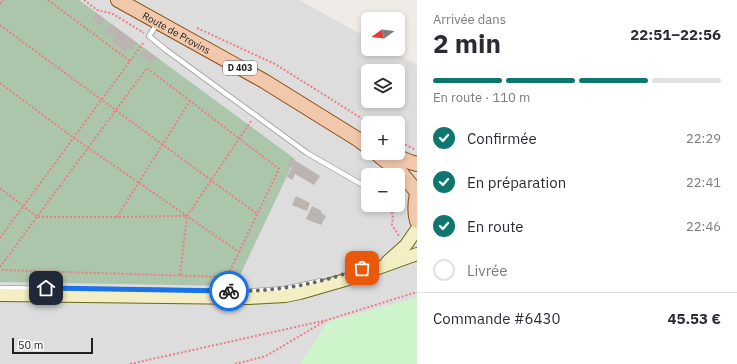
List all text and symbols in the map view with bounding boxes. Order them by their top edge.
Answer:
street label: Route de Provins [140,9,213,57]
text: Arrivée dans [433,11,506,28]
north arrow [361,12,405,56]
map controls [361,12,405,212]
text: 22:51–22:56 [630,25,721,44]
text: 2 min [433,26,501,60]
road number: D 403 [223,61,257,75]
button: layers [361,64,405,108]
text: En route · 110 m [433,89,530,106]
button: + [361,116,405,160]
icon: check [433,127,455,149]
text: Confirmée [467,129,537,148]
text: 22:29 [686,130,721,147]
button: − [361,168,405,212]
icon: check [433,171,455,193]
text: En préparation [467,173,566,192]
text: 22:41 [686,174,721,191]
icon: check [433,215,455,237]
text: En route [467,217,524,236]
text: 22:46 [686,218,721,235]
pin [345,251,379,285]
icon: bag [351,257,373,279]
text: Livrée [467,261,508,280]
pin [29,271,63,305]
courier [209,271,249,311]
icon: home [35,277,57,299]
icon: bike [218,280,240,302]
text: Commande #6430 [433,309,561,328]
text: 45.53 € [667,309,721,328]
scale bar [12,336,93,355]
text: 50 m [18,338,43,352]

